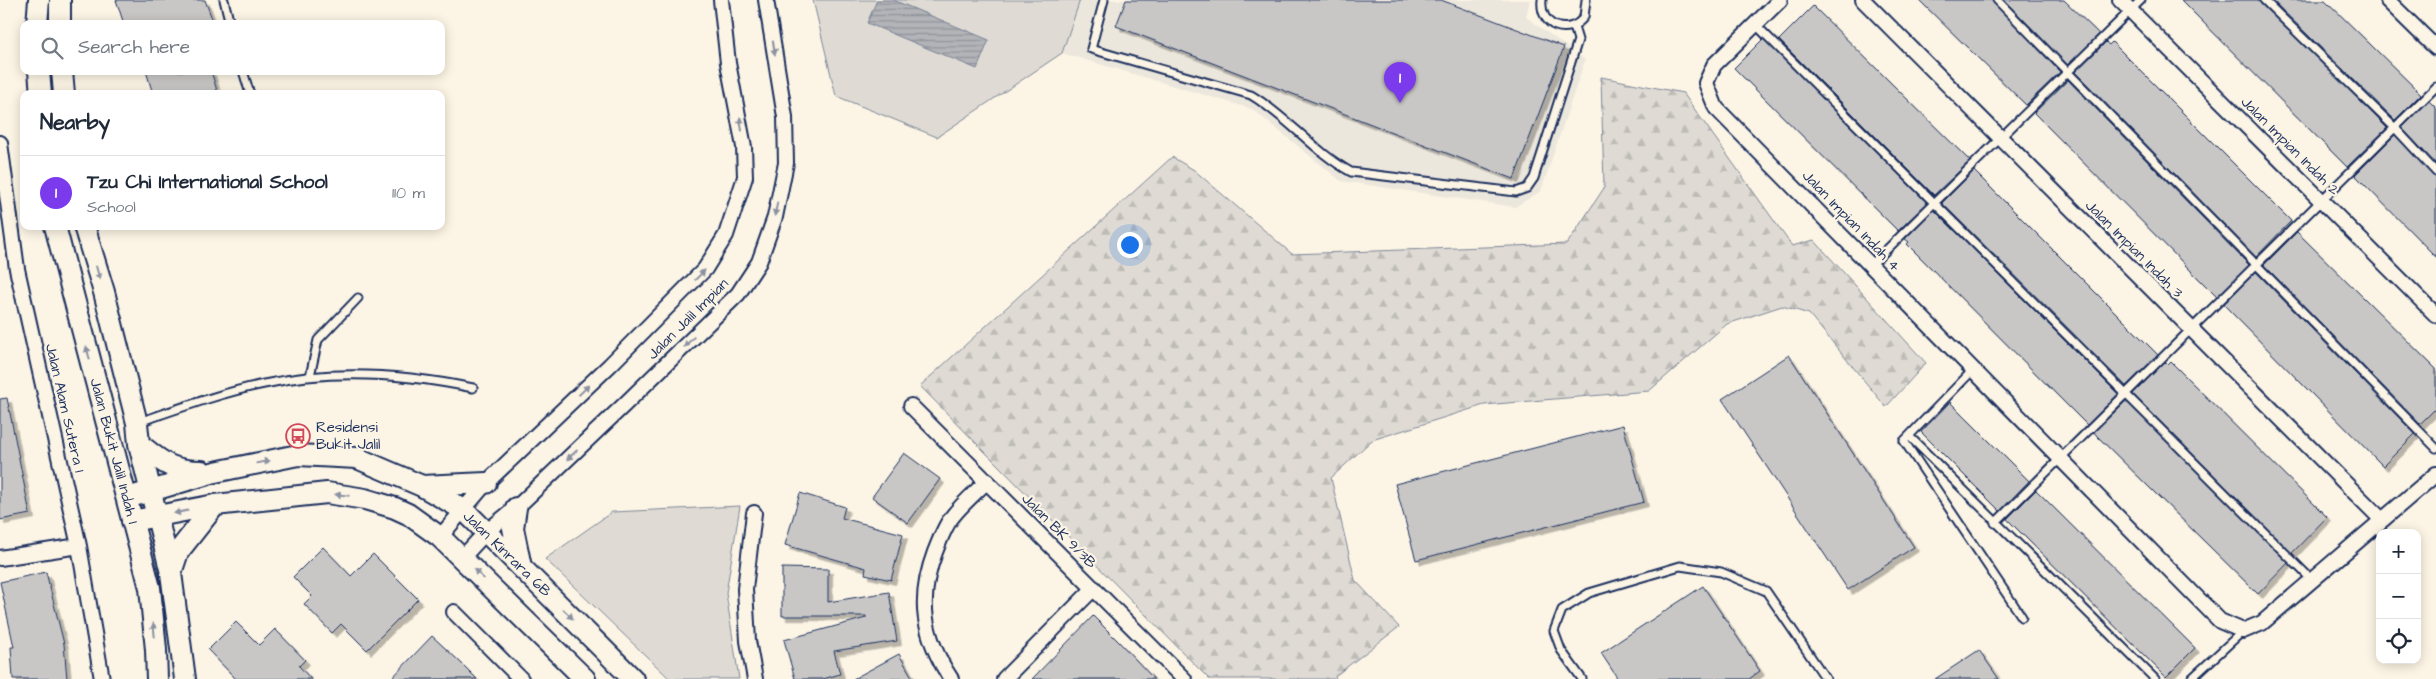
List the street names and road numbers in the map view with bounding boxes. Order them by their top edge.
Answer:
street label: Jalan Impian Indah 2 [2236,92,2344,200]
street label: Jalan Impian Indah 4 [1797,166,1905,276]
street label: Jalan Impian Indah 3 [2080,195,2188,303]
street label: Jalan Jalil Impian [643,273,734,364]
street label: Jalan Alam Sutera 1 [40,342,90,475]
street label: Jalan Bukit Jalil Indah 1 [84,376,144,526]
street label: Jalan BK 9/3B [1017,489,1101,573]
street label: Jalan Kinrara 6B [458,506,556,602]

